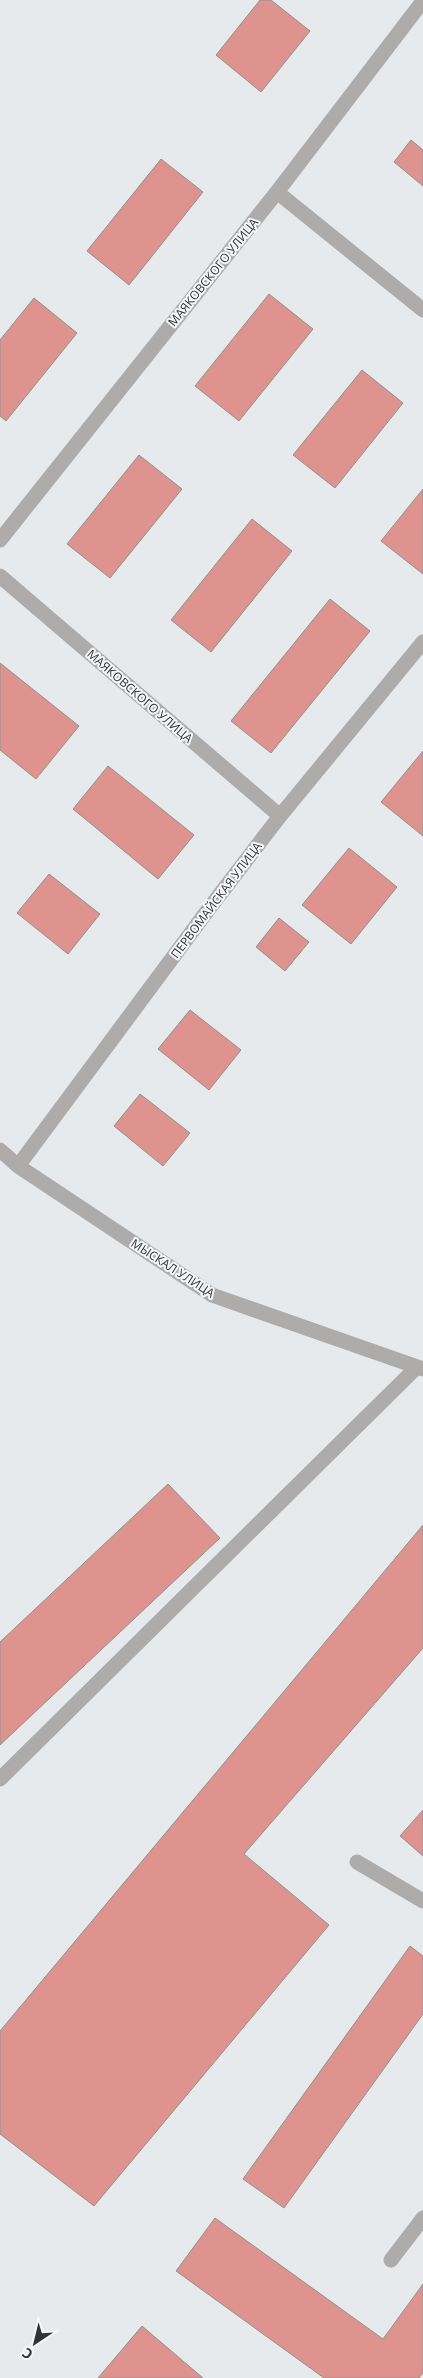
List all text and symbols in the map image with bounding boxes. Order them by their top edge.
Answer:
street label: МАЯКОВСКОГО УЛИЦА [164,214,262,330]
street label: МАЯКОВСКОГО УЛИЦА [84,645,197,747]
street label: ПЕРВОМАЙСКАЯ УЛИЦА [167,838,266,962]
street label: МЫСКАЛ УЛИЦА [128,1235,218,1302]
north arrow [10,2318,60,2368]
text: С [18,2344,36,2364]

